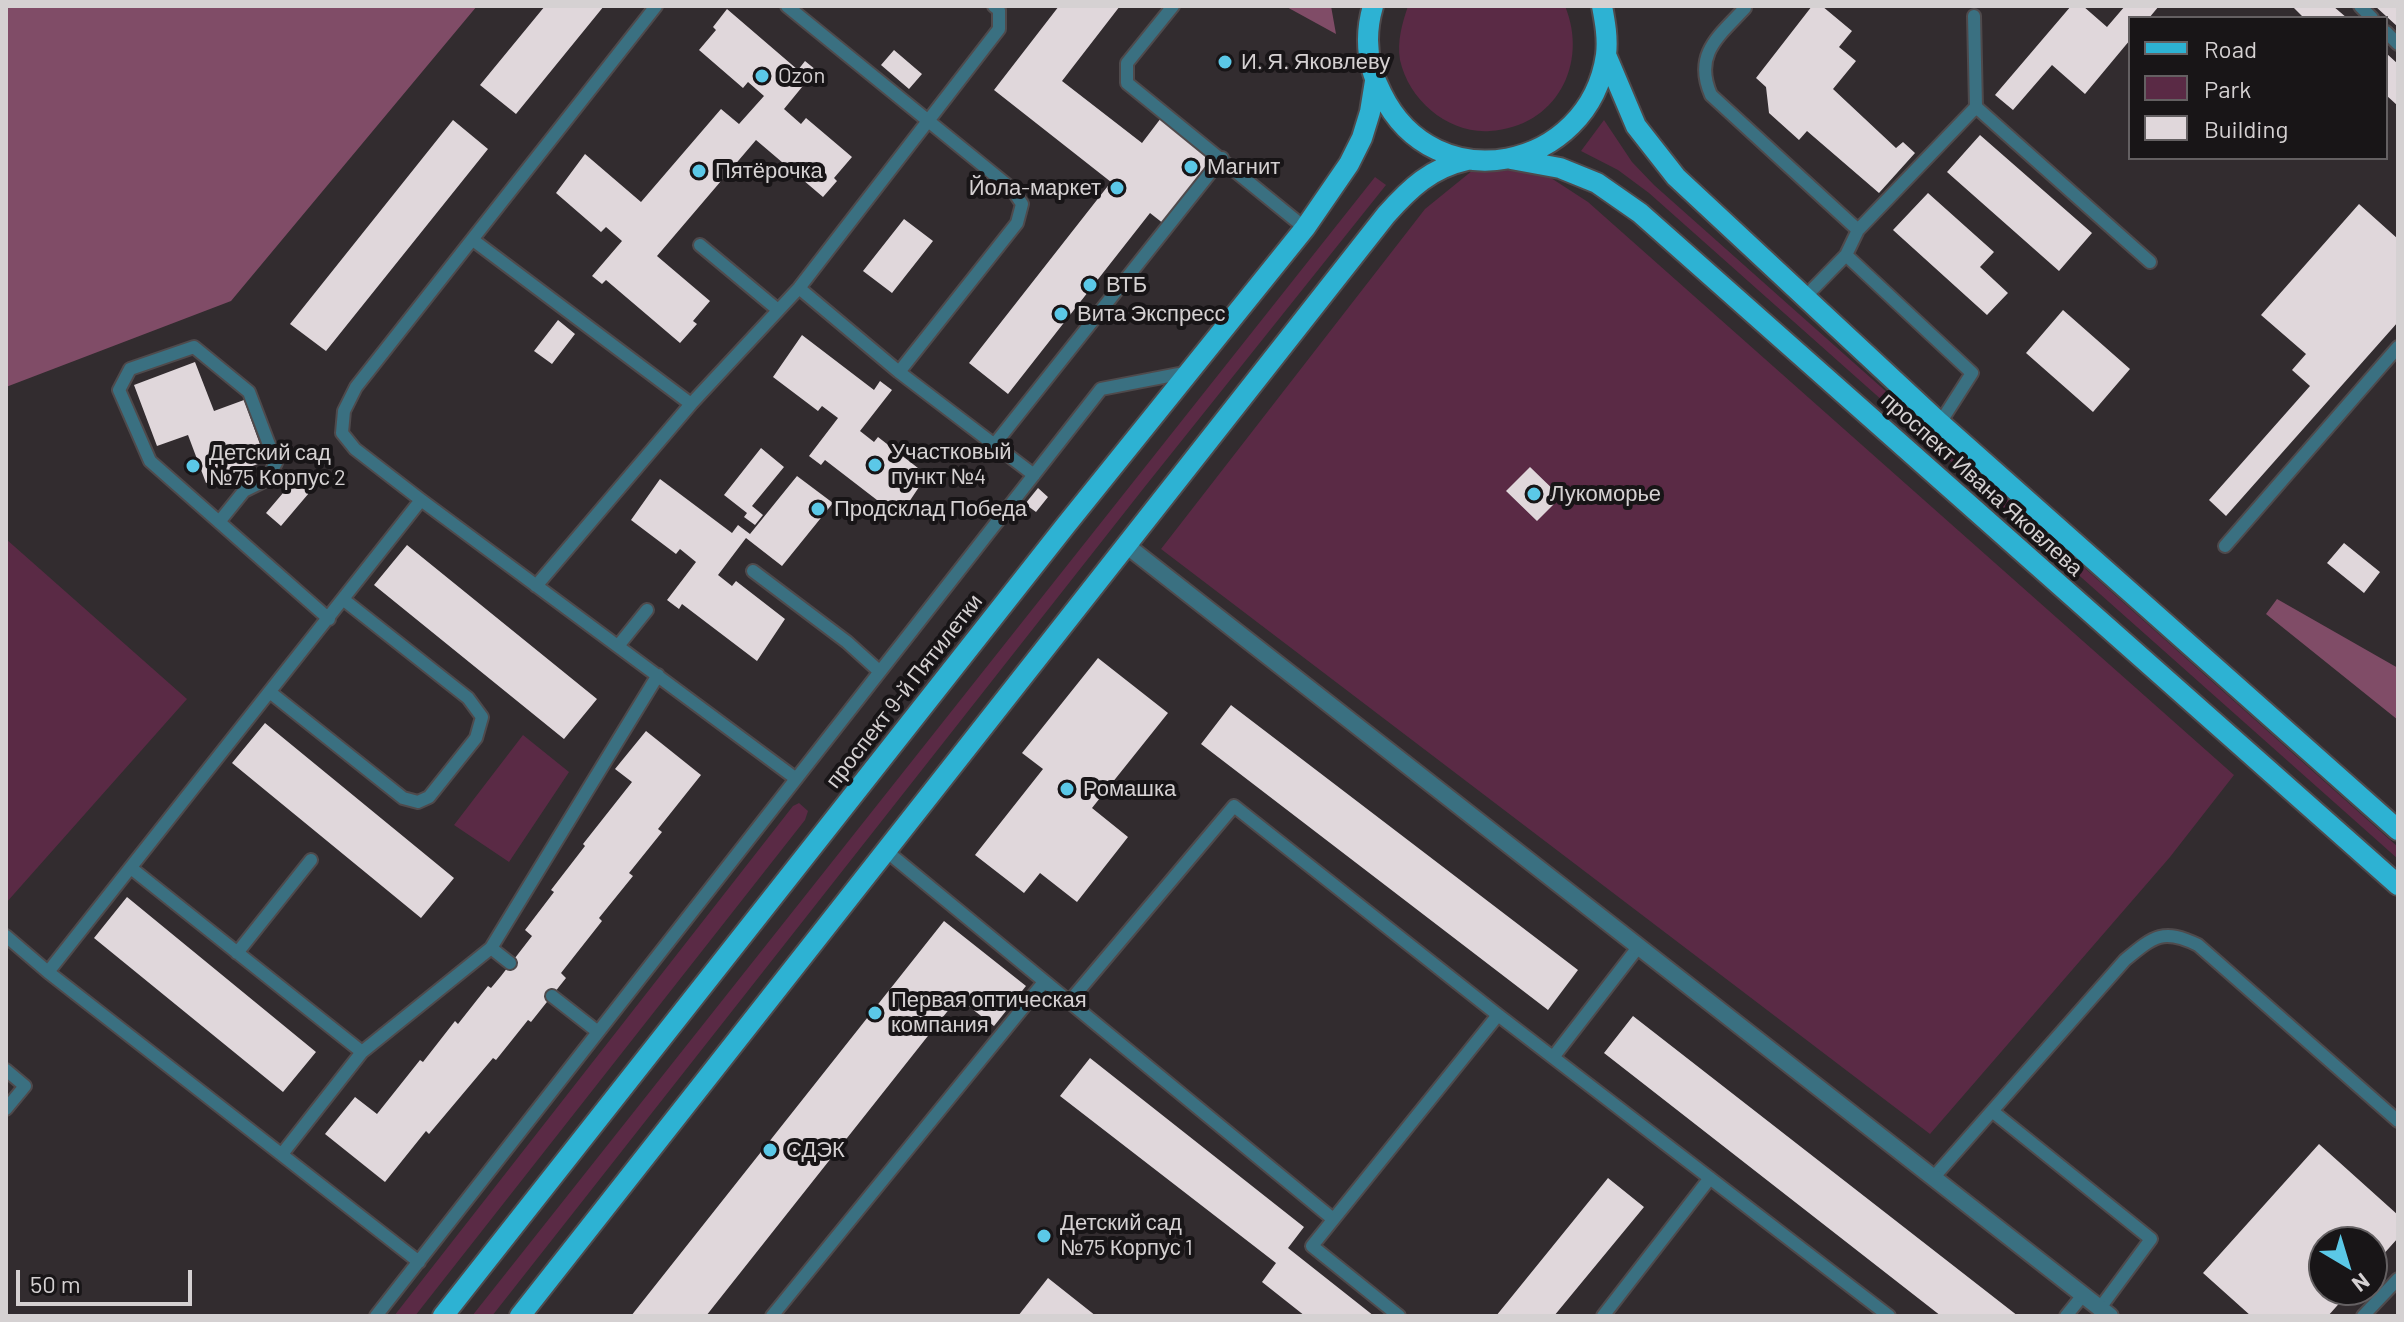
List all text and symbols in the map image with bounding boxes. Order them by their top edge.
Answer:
legend [2128,16,2388,160]
text: Road [2204,34,2257,63]
place label: И. Я. Яковлеву [1241,49,1390,75]
marker: И. Я. Яковлеву [1216,53,1234,71]
place label: Ozon [778,63,825,89]
marker: Ozon [753,67,771,85]
text: Park [2204,74,2251,103]
text: Building [2204,114,2288,143]
place label: Магнит [1207,154,1280,180]
place label: Пятёрочка [715,158,823,184]
marker: Магнит [1182,158,1200,176]
marker: Пятёрочка [690,162,708,180]
place label: Йола-маркет [969,175,1101,201]
marker: Йола-маркет [1108,179,1126,197]
place label: ВТБ [1106,272,1147,298]
marker: ВТБ [1081,276,1099,294]
place label: Вита Экспресс [1077,301,1225,327]
marker: Вита Экспресс [1052,305,1070,323]
street label: проспект Ивана Яковлева [1876,387,2088,581]
place label: Участковый пункт №4 [891,439,1012,490]
place label: Детский сад №75 Корпус 2 [209,440,346,492]
marker: Участковый пункт №4 [866,456,884,474]
marker: Детский сад №75 Корпус 2 [184,457,202,475]
place label: Лукоморье [1550,481,1661,507]
marker: Лукоморье [1525,485,1543,503]
place label: Продсклад Победа [834,496,1027,522]
marker: Продсклад Победа [809,500,827,518]
street label: проспект 9-й Пятилетки [820,589,988,793]
place label: Ромашка [1083,776,1176,802]
marker: Ромашка [1058,780,1076,798]
place label: Первая оптическая компания [891,987,1087,1038]
marker: Первая оптическая компания [866,1004,884,1022]
place label: СДЭК [786,1137,845,1163]
marker: СДЭК [761,1141,779,1159]
place label: Детский сад №75 Корпус 1 [1060,1210,1193,1262]
north arrow [2308,1226,2388,1306]
marker: Детский сад №75 Корпус 1 [1035,1227,1053,1245]
scale bar [20,1254,196,1304]
text: 50 m [30,1269,81,1298]
text: N [2348,1269,2375,1298]

